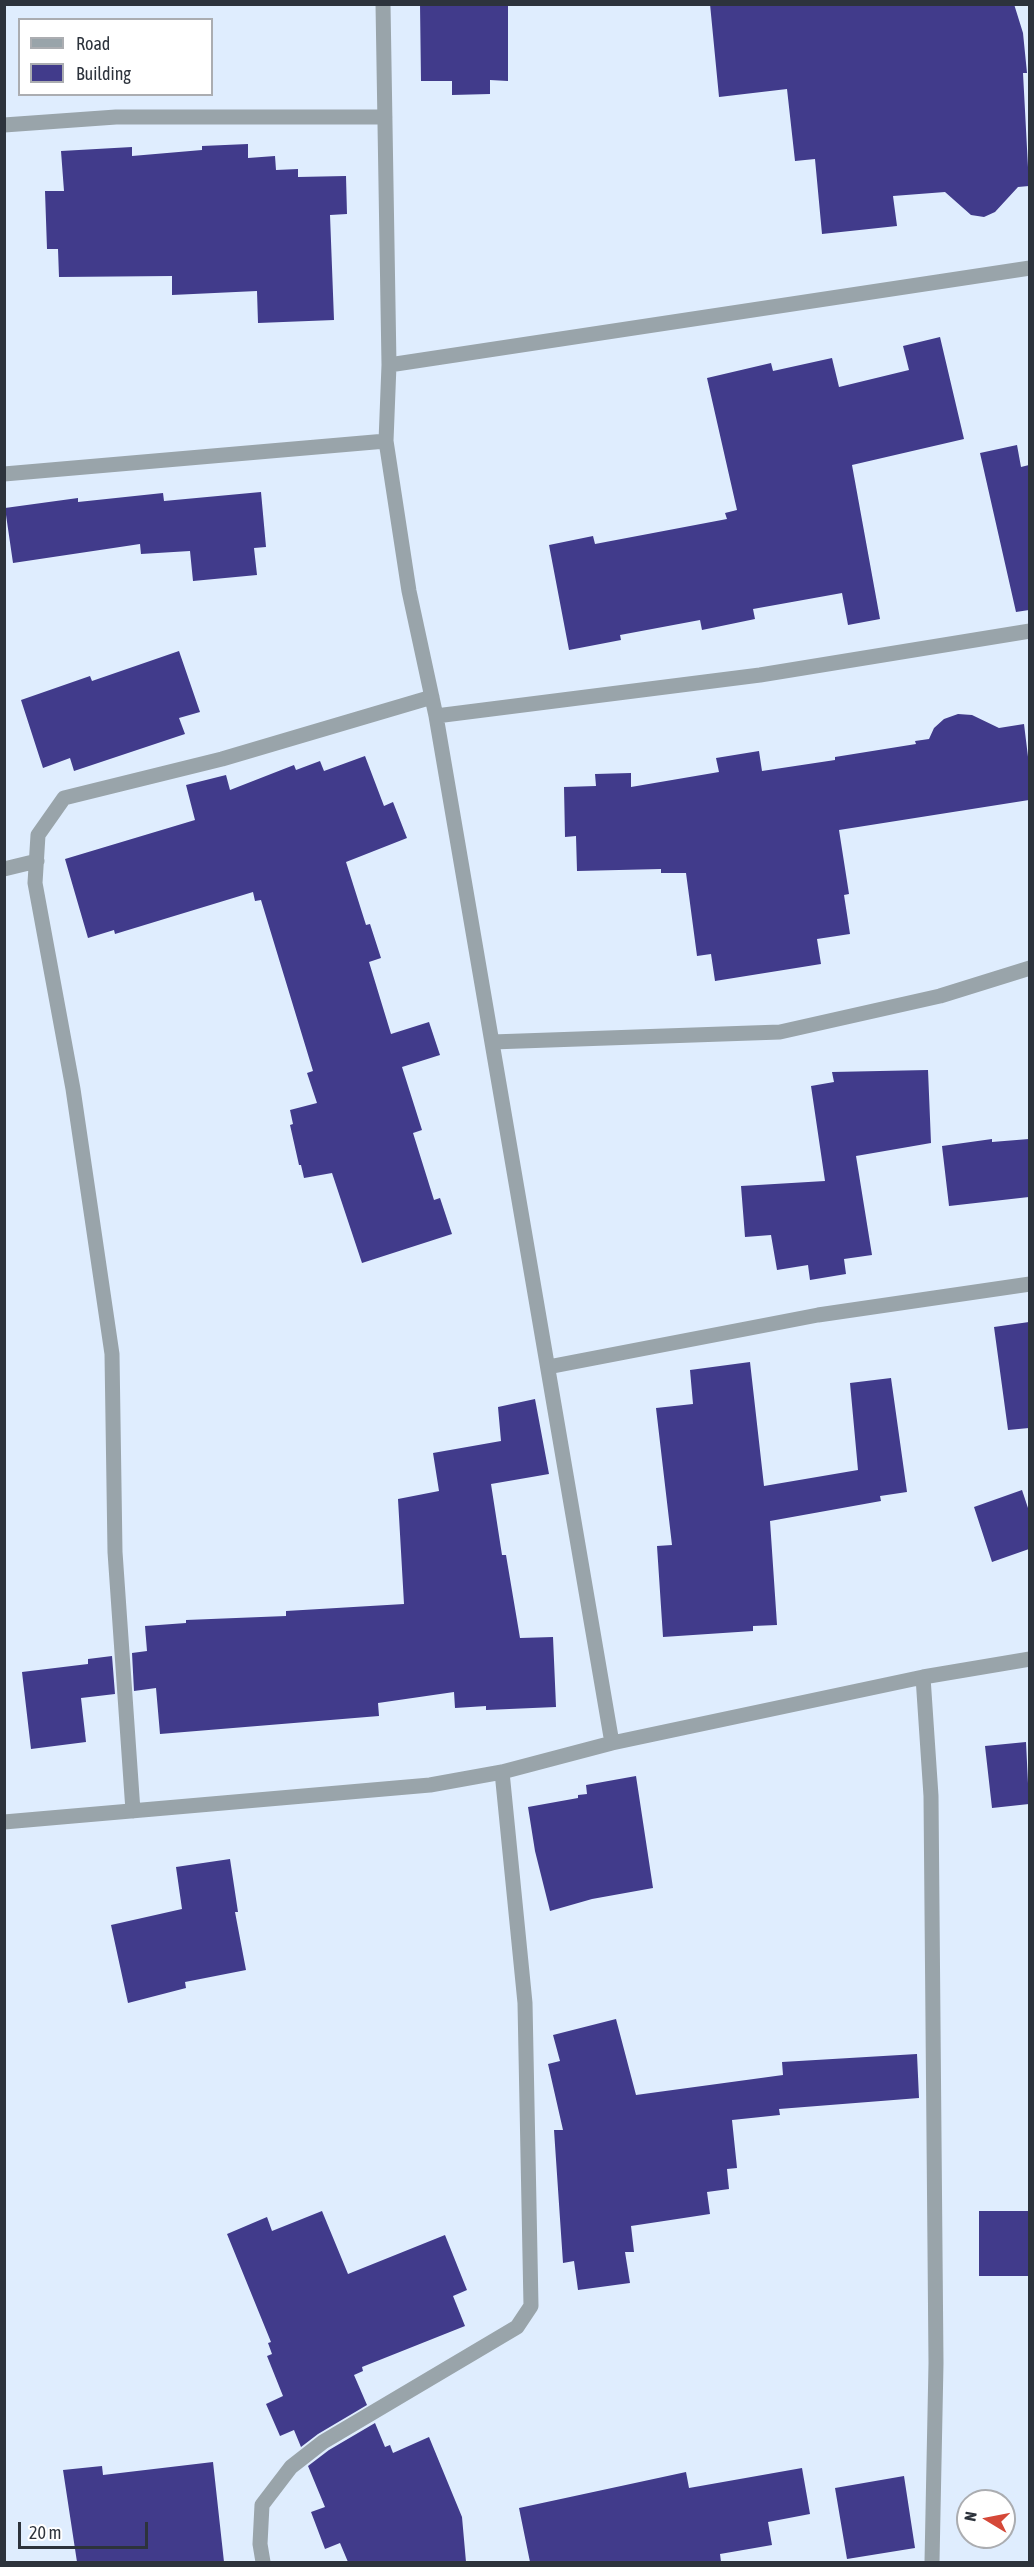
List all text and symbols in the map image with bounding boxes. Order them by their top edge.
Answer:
legend [18,18,213,96]
text: Road [76,33,110,54]
text: Building [76,63,131,84]
north arrow [956,2489,1016,2549]
scale bar [21,2510,152,2548]
text: N [961,2510,980,2522]
text: 20 m [29,2522,61,2543]

